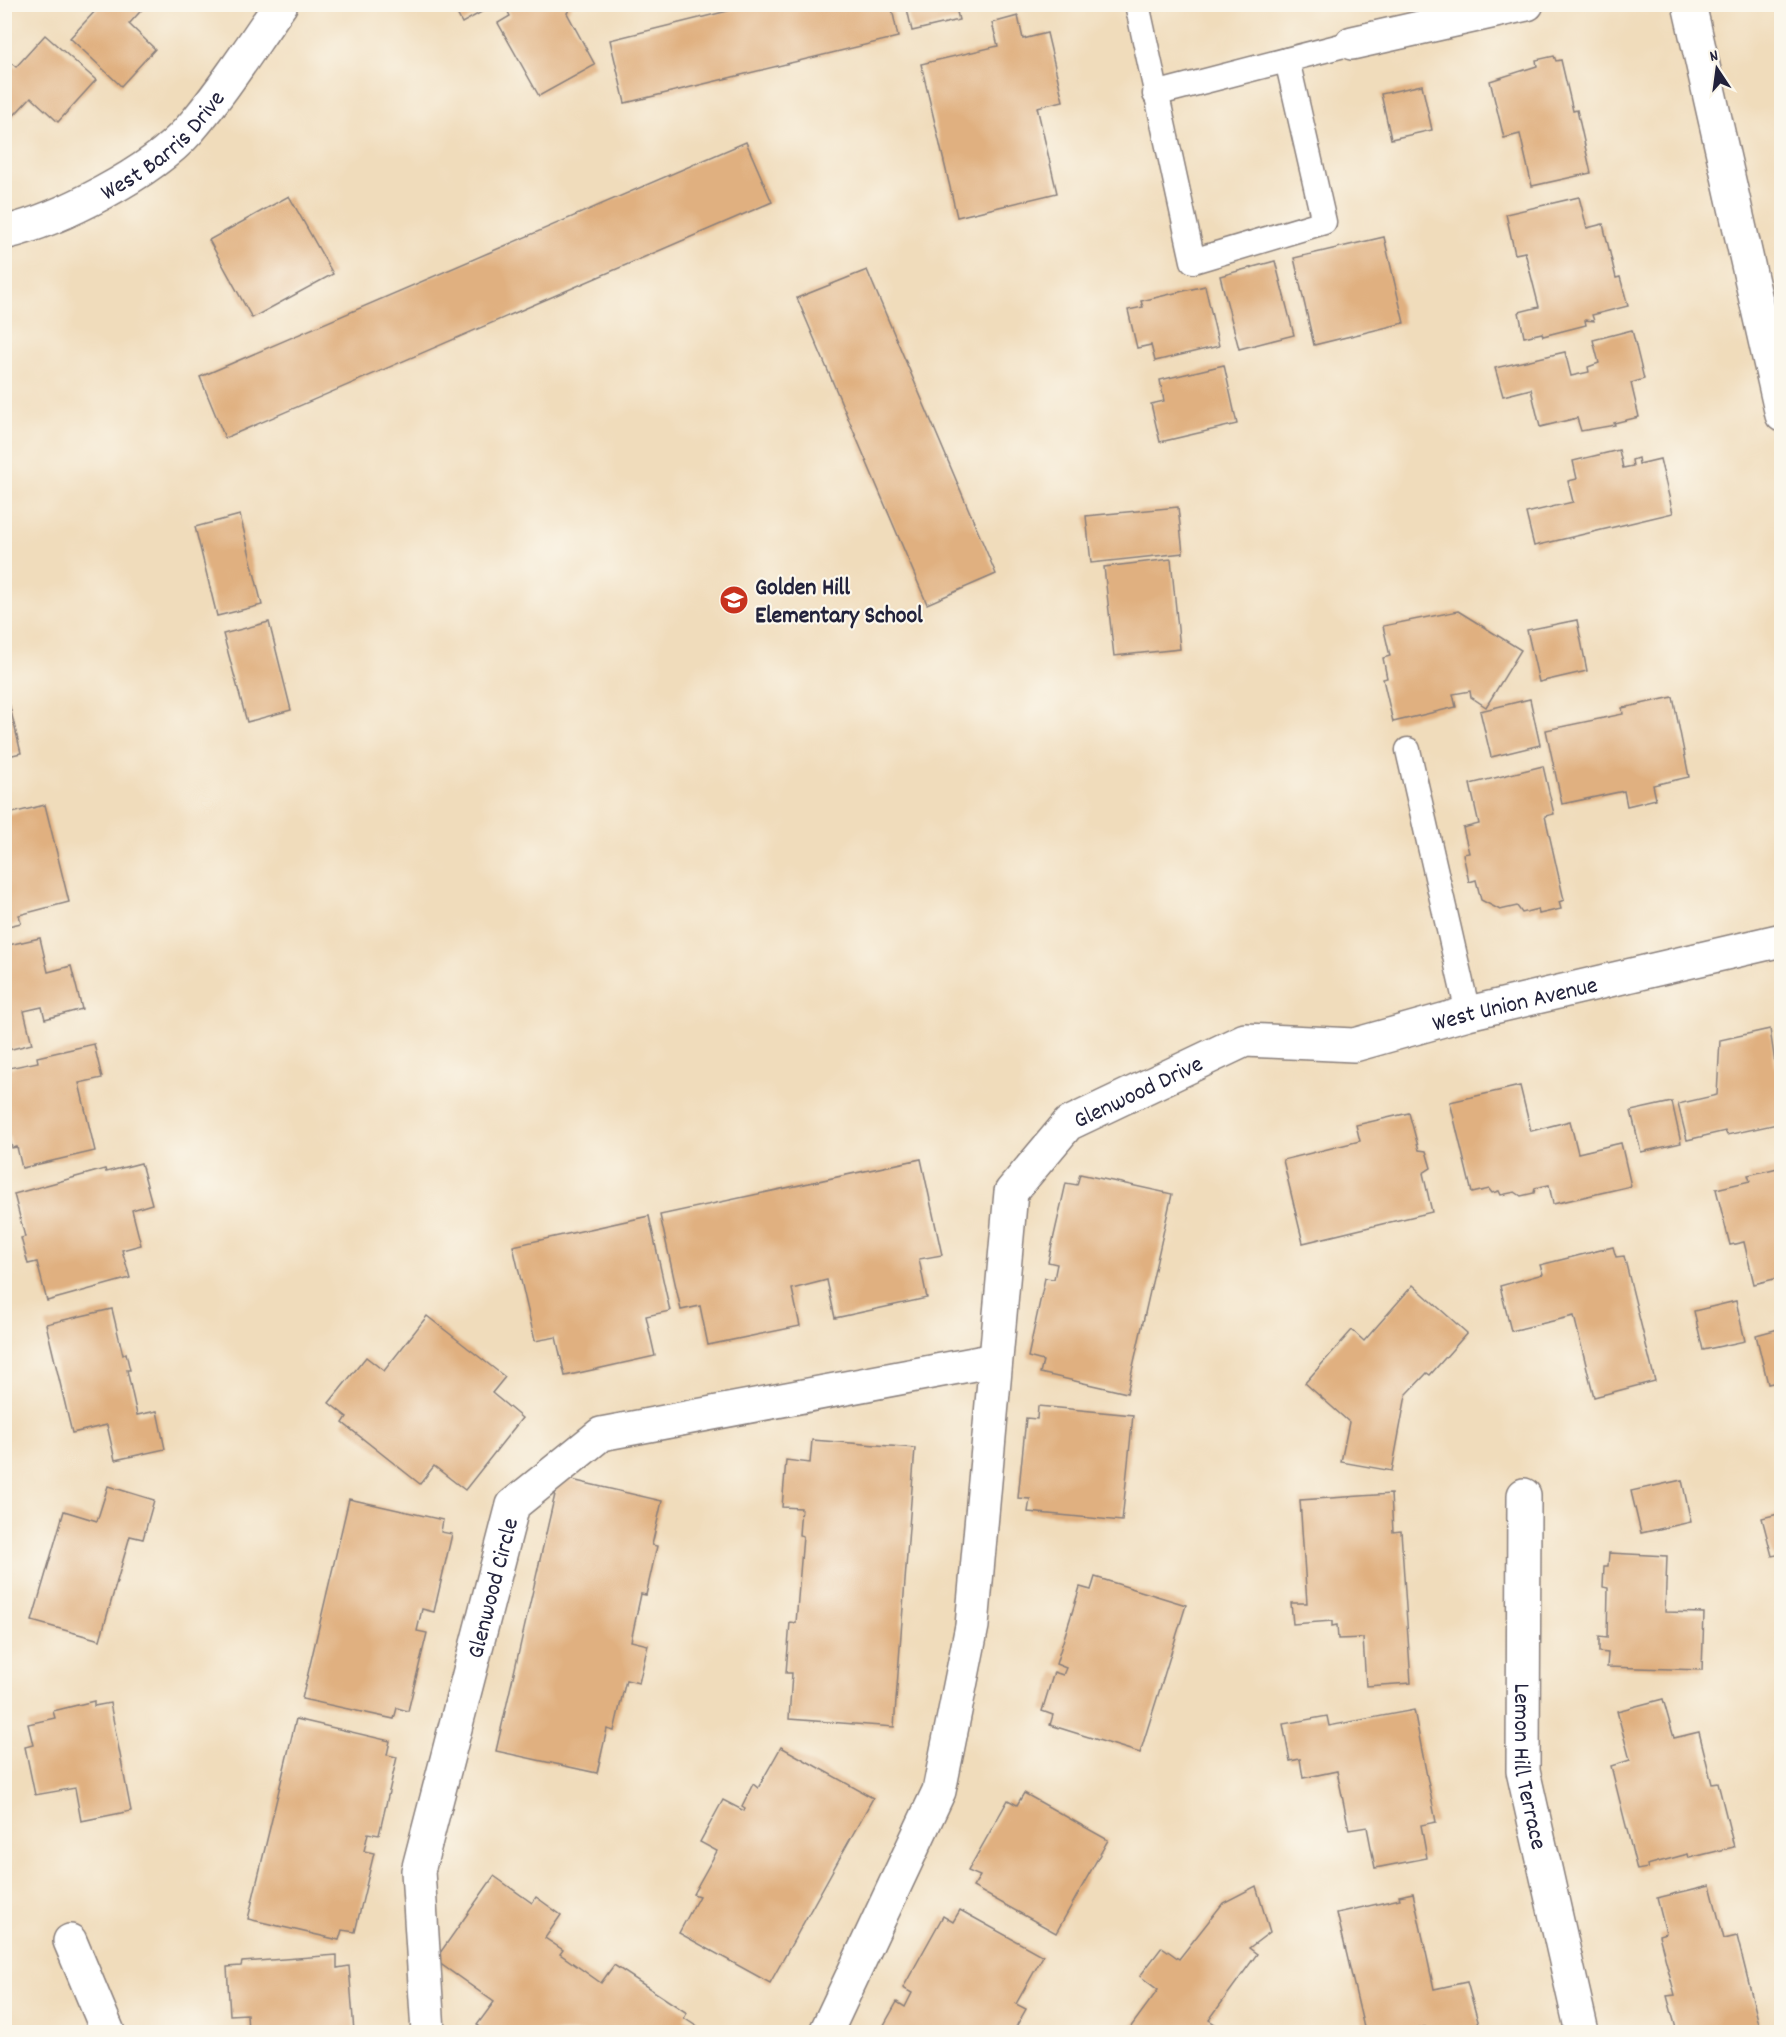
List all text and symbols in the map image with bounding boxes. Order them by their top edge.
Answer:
north arrow [1687,39,1747,99]
text: N [1708,45,1721,69]
street label: West Barris Drive [95,84,235,211]
place label: Golden Hill Elementary School [755,572,923,634]
school or university icon: Golden Hill Elementary School [718,584,750,616]
street label: West Union Avenue [1429,969,1601,1042]
street label: Glenwood Drive [1069,1048,1209,1139]
street label: Glenwood Circle [460,1514,529,1663]
street label: Lemon Hill Terrace [1503,1683,1554,1853]

